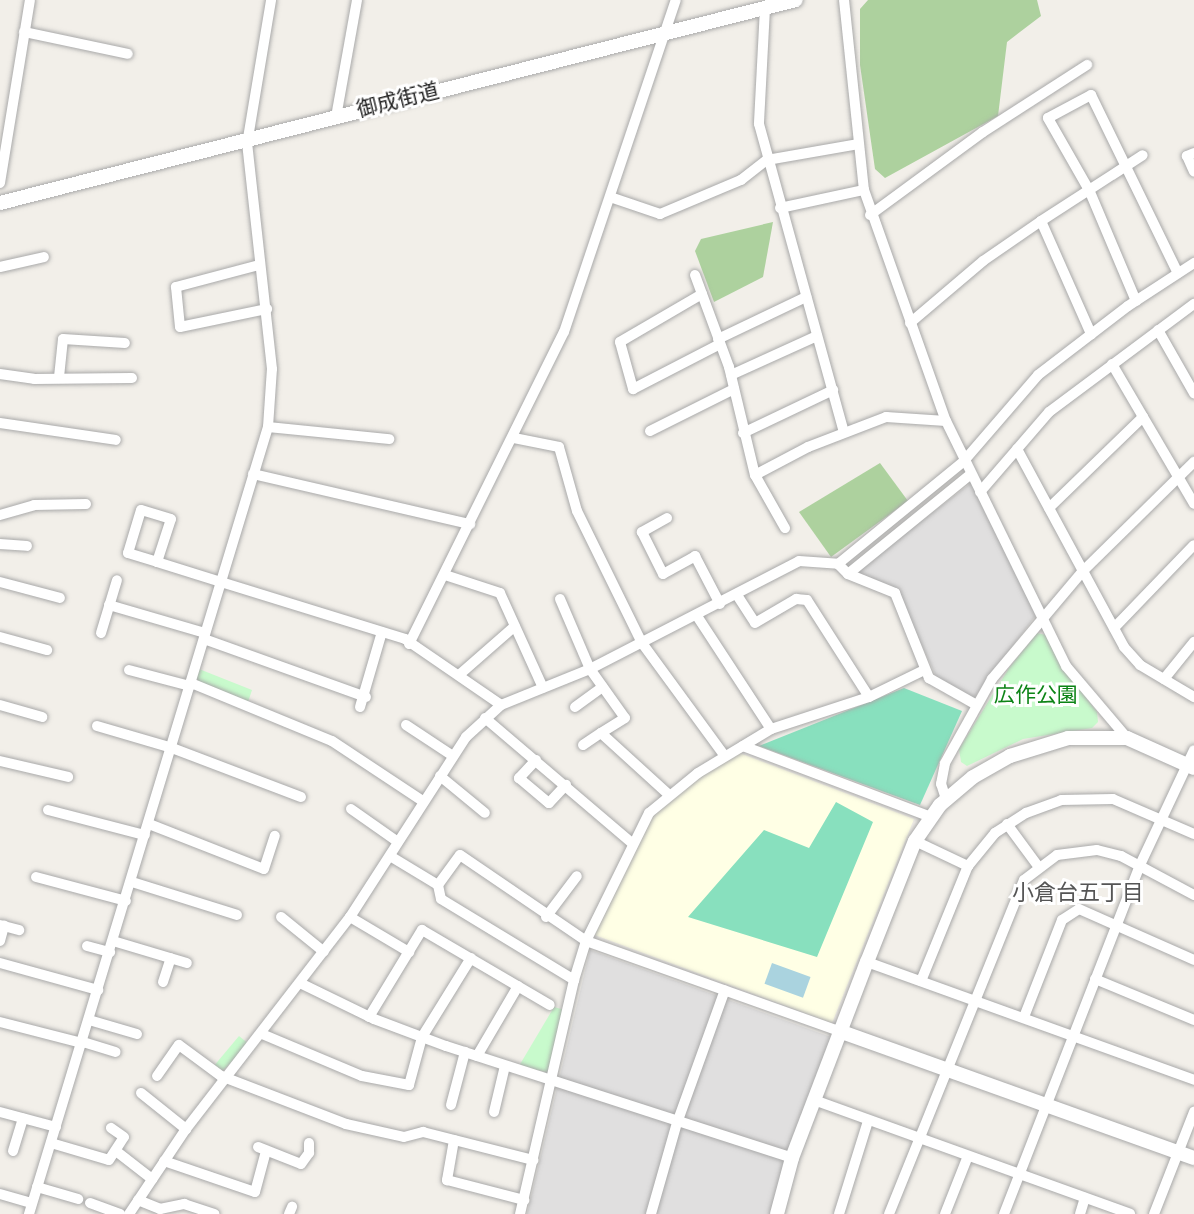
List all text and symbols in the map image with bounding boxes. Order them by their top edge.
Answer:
street label: 御成街道 [354,79,442,123]
park label: 広作公園 [994,683,1078,709]
district label: 小倉台五丁目 [1012,881,1144,907]

